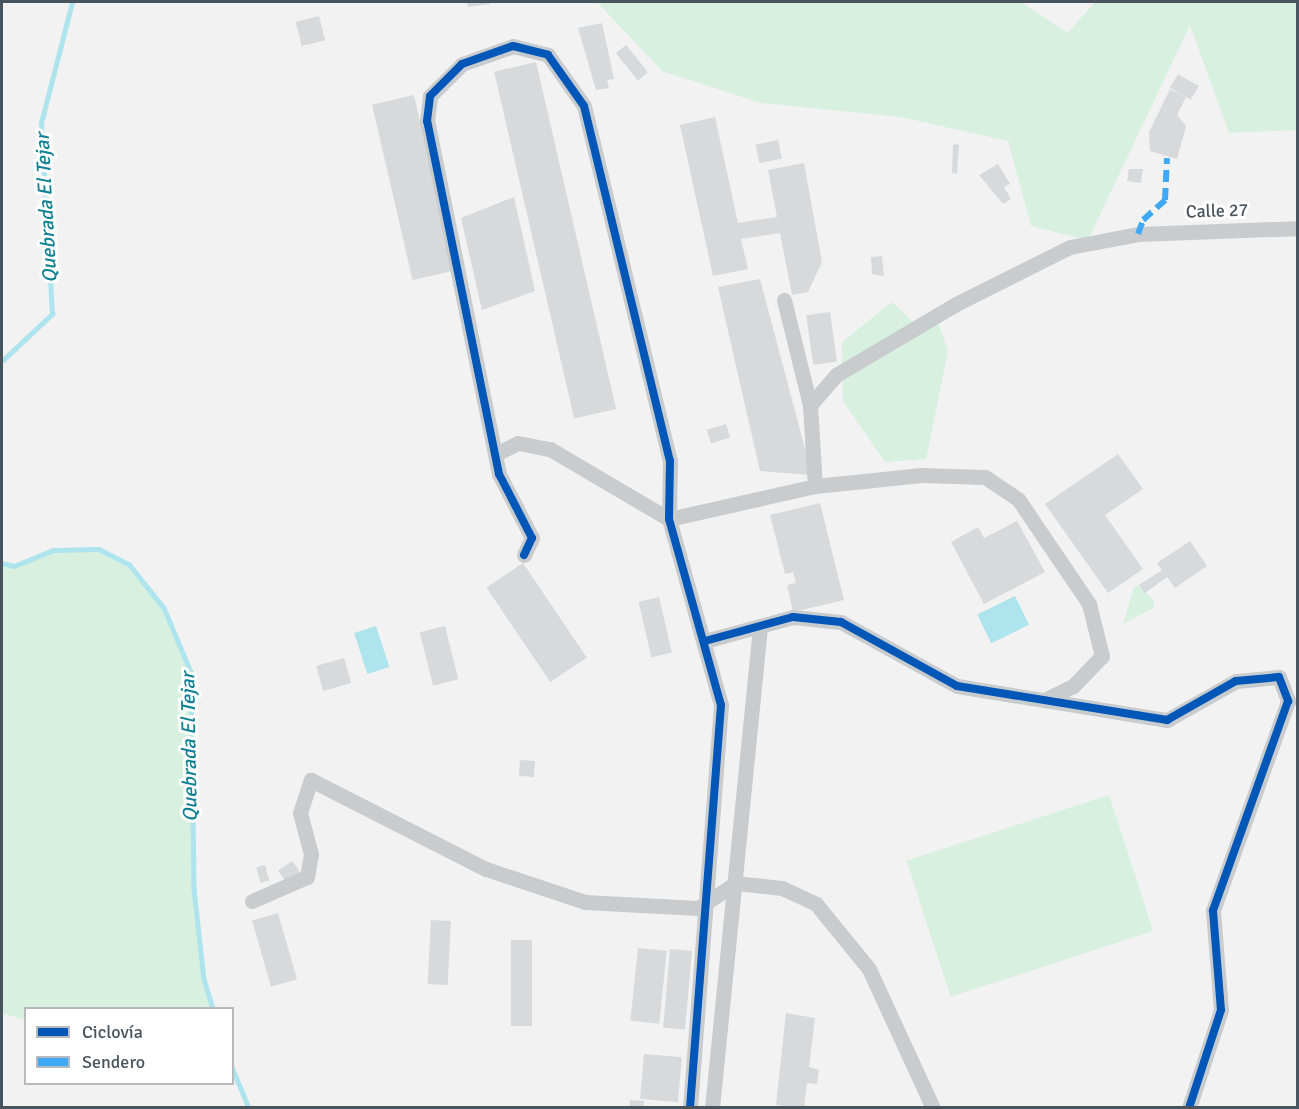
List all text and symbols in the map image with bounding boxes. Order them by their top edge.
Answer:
water label: Quebrada El Tejar [30,133,62,283]
street label: Calle 27 [1185,199,1249,223]
water label: Quebrada El Tejar [176,672,202,822]
legend [24,1007,234,1085]
text: Ciclovía [82,1021,143,1043]
text: Sendero [82,1051,145,1073]

